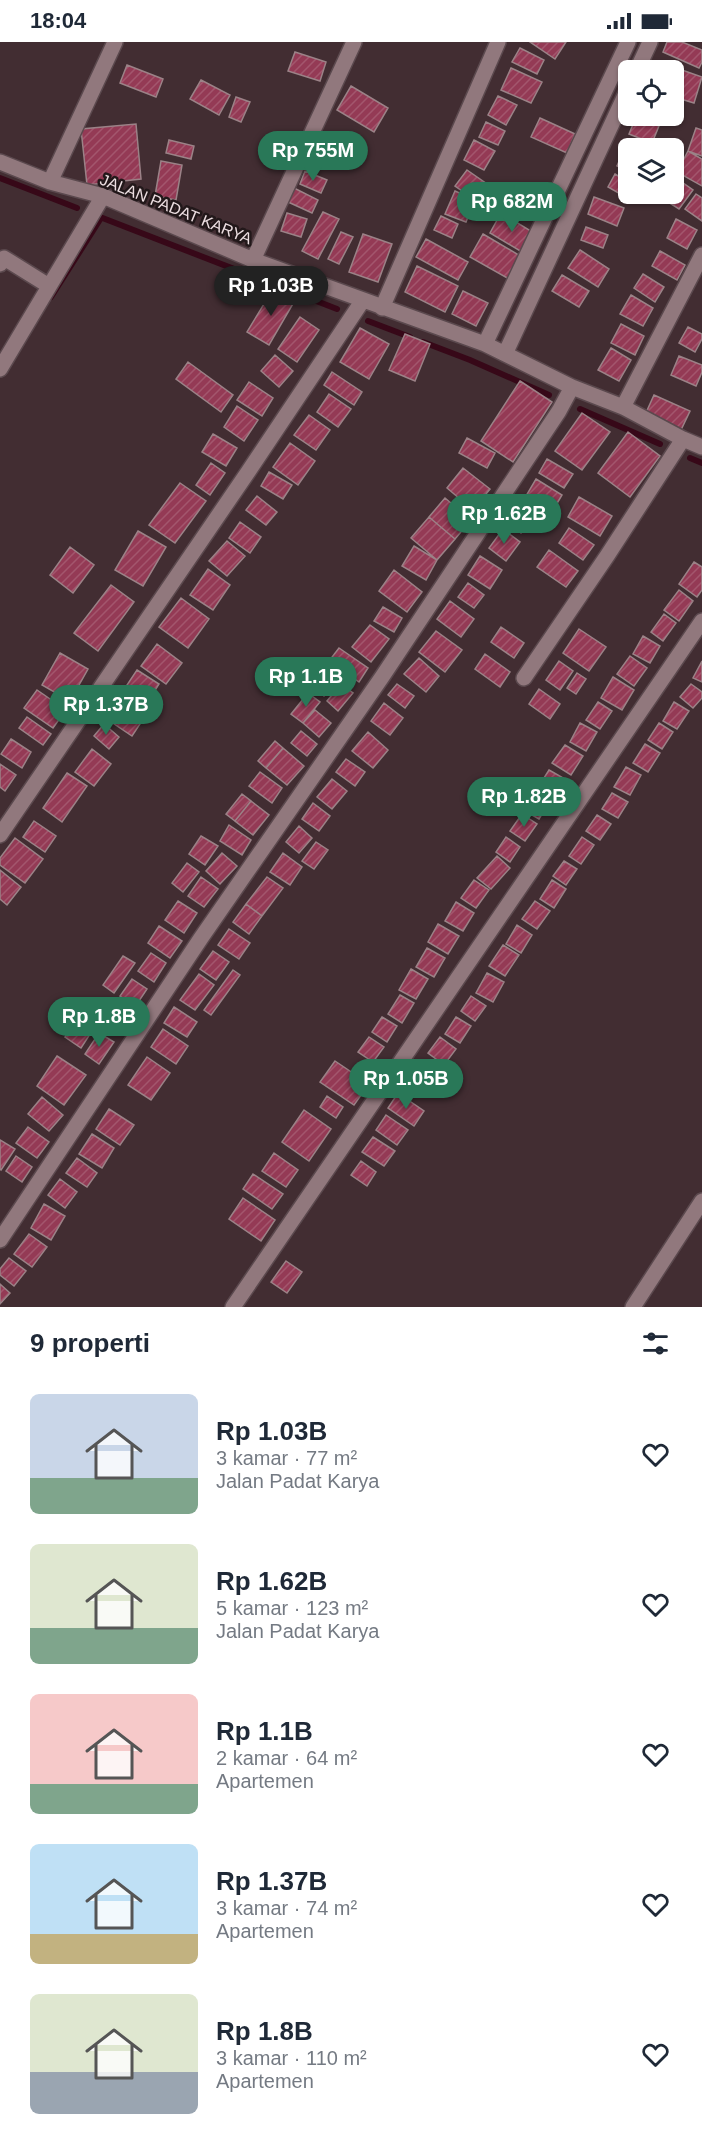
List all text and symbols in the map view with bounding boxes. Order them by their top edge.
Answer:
text: 18:04 [30,8,86,33]
map controls [618,60,684,204]
button: locate [618,60,684,126]
pin: Rp 755M [258,131,368,182]
button: layers [618,138,684,204]
text: Rp 755M [272,139,354,161]
street label: JALAN PADAT KARYA [98,171,255,247]
pin: Rp 682M [457,182,567,233]
text: Rp 682M [471,190,553,212]
pin: Rp 1.03B [209,266,333,317]
text: Rp 1.03B [228,274,314,296]
pin: Rp 1.62B [442,494,566,545]
text: Rp 1.62B [461,502,547,524]
pin: Rp 1.1B [251,657,361,708]
text: Rp 1.1B [269,665,343,687]
pin: Rp 1.37B [44,685,168,736]
text: Rp 1.37B [63,693,149,715]
pin: Rp 1.82B [462,777,586,828]
text: Rp 1.82B [481,785,567,807]
pin: Rp 1.8B [44,997,154,1048]
text: Rp 1.8B [62,1005,136,1027]
pin: Rp 1.05B [344,1059,468,1110]
text: Rp 1.05B [363,1067,449,1089]
icon: filters [639,1327,672,1360]
text: 9 properti [30,1328,150,1358]
text: Rp 1.03B [216,1416,327,1446]
icon: home [78,1418,150,1490]
icon: heart [639,1438,672,1471]
text: 3 kamar · 77 m² [216,1447,357,1469]
text: Jalan Padat Karya [216,1470,379,1492]
text: Rp 1.62B [216,1566,327,1596]
icon: home [78,1568,150,1640]
icon: heart [639,1588,672,1621]
text: 5 kamar · 123 m² [216,1597,368,1619]
text: Jalan Padat Karya [216,1620,379,1642]
text: Rp 1.1B [216,1716,313,1746]
icon: home [78,1718,150,1790]
icon: heart [639,1738,672,1771]
text: 2 kamar · 64 m² [216,1747,357,1769]
text: Apartemen [216,1770,314,1792]
text: Rp 1.37B [216,1866,327,1896]
icon: home [78,1868,150,1940]
icon: heart [639,1888,672,1921]
text: 3 kamar · 74 m² [216,1897,357,1919]
text: Apartemen [216,1920,314,1942]
text: Rp 1.8B [216,2016,313,2046]
icon: home [78,2018,150,2090]
icon: heart [639,2038,672,2071]
text: 3 kamar · 110 m² [216,2047,367,2069]
text: Apartemen [216,2070,314,2092]

